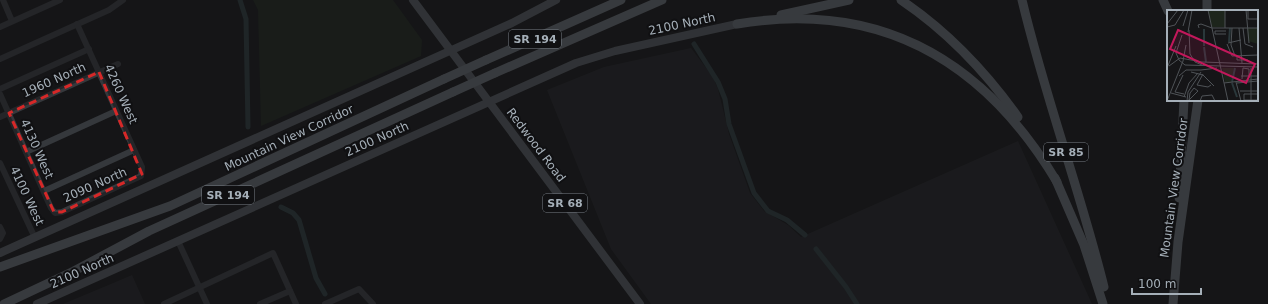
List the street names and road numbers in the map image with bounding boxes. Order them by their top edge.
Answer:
street label: 2100 North [647,10,717,38]
road number: SR 194 [509,30,561,48]
street label: 1960 North [20,60,88,100]
street label: 4260 West [102,62,141,126]
street label: Mountain View Corridor [222,102,356,174]
street label: Redwood Road [504,105,568,185]
street label: 4130 West [18,117,57,181]
street label: Mountain View Corridor [1157,117,1191,259]
street label: 2100 North [343,119,411,159]
road number: SR 85 [1044,143,1088,161]
street label: 4100 West [7,164,47,228]
street label: 2090 North [61,165,129,205]
road number: SR 194 [202,186,254,204]
road number: SR 68 [543,194,587,212]
street label: 2100 North [48,251,116,291]

